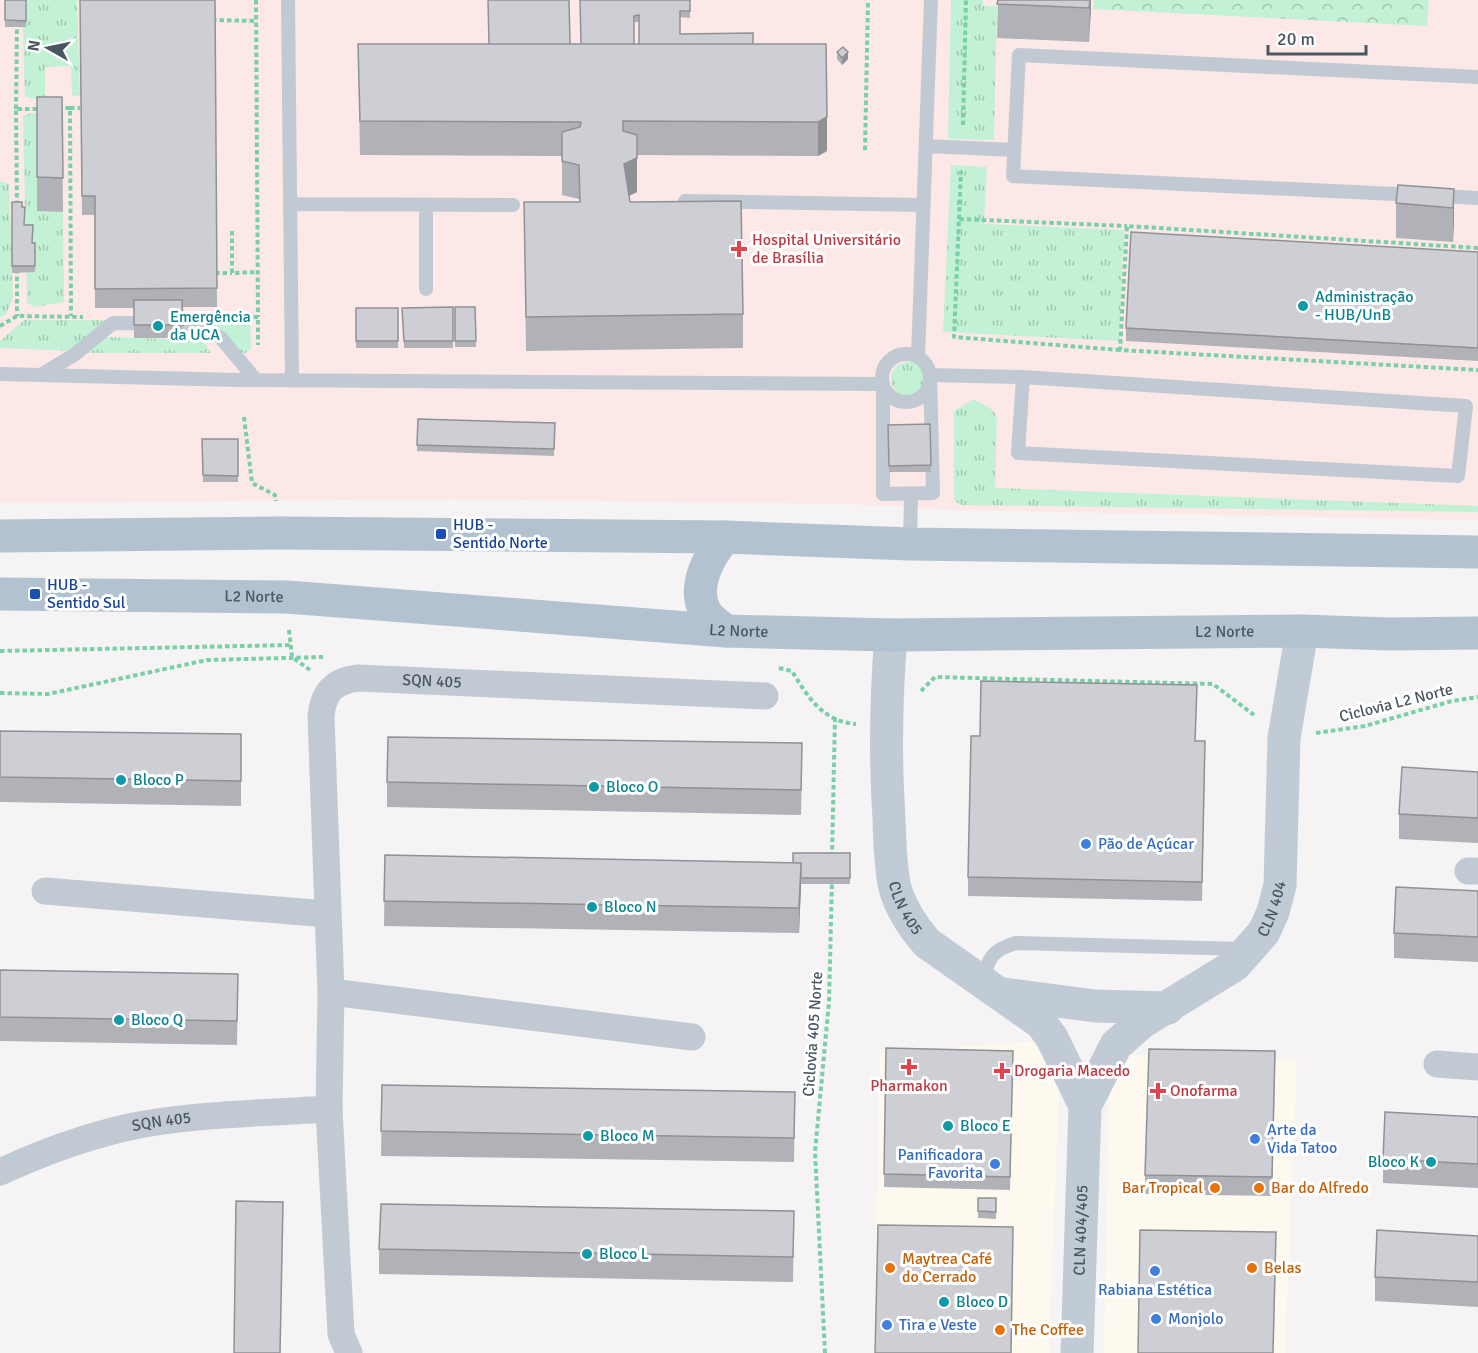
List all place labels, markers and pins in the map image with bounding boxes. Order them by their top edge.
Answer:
place label: Hospital Universitário de Brasília [752,230,901,268]
marker: Hospital Universitário de Brasília [730,240,748,258]
place label: Administração - HUB/UnB [1315,287,1414,325]
marker: Administração - HUB/UnB [1296,299,1310,313]
place label: Emergência da UCA [170,307,251,345]
marker: Emergência da UCA [151,319,165,333]
place label: HUB - Sentido Norte [453,515,548,553]
marker: HUB - Sentido Norte [434,527,448,541]
place label: HUB - Sentido Sul [47,575,126,613]
marker: HUB - Sentido Sul [28,587,42,601]
place label: Bloco P [133,770,184,790]
marker: Bloco P [114,773,128,787]
place label: Bloco O [606,777,658,797]
marker: Bloco O [587,780,601,794]
place label: Pão de Açúcar [1098,834,1194,854]
marker: Pão de Açúcar [1079,837,1093,851]
place label: Bloco N [604,897,657,917]
marker: Bloco N [585,900,599,914]
place label: Bloco Q [131,1010,183,1030]
marker: Bloco Q [112,1013,126,1027]
marker: Pharmakon [902,1060,916,1074]
place label: Drogaria Macedo [1014,1061,1130,1081]
marker: Drogaria Macedo [995,1064,1009,1078]
place label: Pharmakon [870,1076,948,1096]
place label: Onofarma [1170,1081,1238,1101]
marker: Onofarma [1151,1084,1165,1098]
place label: Bloco E [960,1116,1011,1136]
marker: Bloco E [941,1119,955,1133]
place label: Arte da Vida Tatoo [1267,1120,1337,1158]
place label: Bloco M [600,1126,655,1146]
marker: Bloco M [581,1129,595,1143]
marker: Arte da Vida Tatoo [1248,1132,1262,1146]
place label: Panificadora Favorita [898,1145,983,1183]
place label: Bloco K [1368,1152,1419,1172]
marker: Bloco K [1424,1155,1438,1169]
marker: Panificadora Favorita [988,1157,1002,1171]
place label: Bar Tropical [1122,1178,1203,1198]
place label: Bar do Alfredo [1271,1178,1369,1198]
marker: Bar Tropical [1208,1181,1222,1195]
marker: Bar do Alfredo [1252,1181,1266,1195]
place label: Bloco L [599,1244,649,1264]
marker: Bloco L [580,1247,594,1261]
place label: Maytrea Café do Cerrado [902,1249,992,1287]
place label: Belas [1264,1258,1302,1278]
marker: Maytrea Café do Cerrado [883,1261,897,1275]
marker: Belas [1245,1261,1259,1275]
marker: Rabiana Estética [1148,1264,1162,1278]
place label: Rabiana Estética [1098,1280,1212,1300]
place label: Bloco D [956,1292,1008,1312]
marker: Bloco D [937,1295,951,1309]
place label: Monjolo [1168,1309,1224,1329]
marker: Monjolo [1149,1312,1163,1326]
place label: Tira e Veste [899,1315,977,1335]
marker: Tira e Veste [880,1318,894,1332]
place label: The Coffee [1012,1320,1084,1340]
marker: The Coffee [993,1323,1007,1337]

